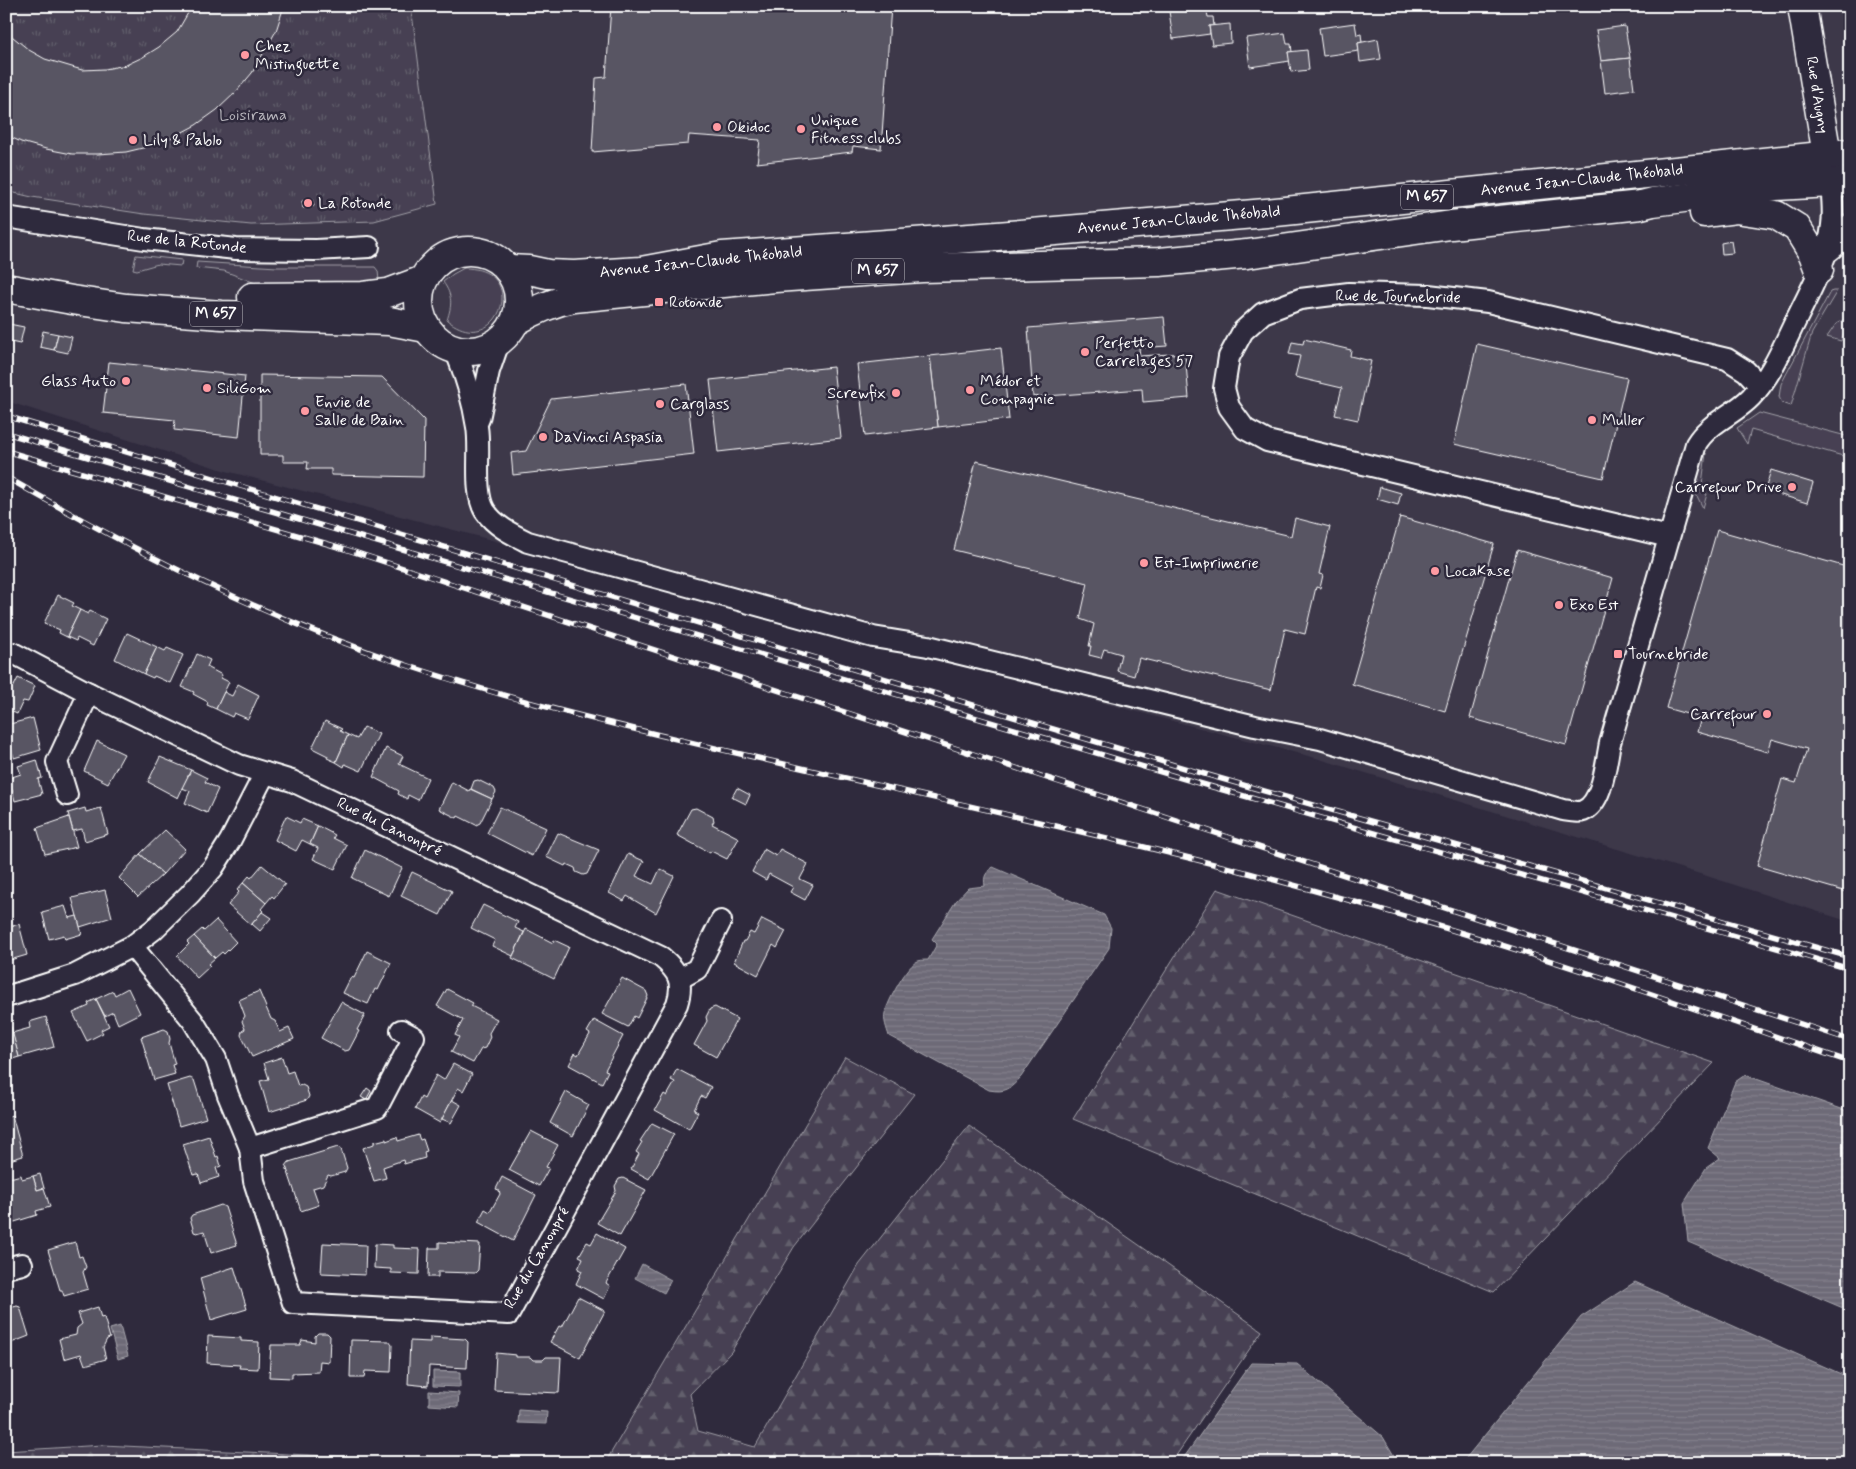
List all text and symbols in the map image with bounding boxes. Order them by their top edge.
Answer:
place label: Chez Mistinguette [255,36,340,76]
marker: Chez Mistinguette [239,49,251,61]
street label: Rue d'Augny [1801,55,1833,135]
park label: Loisirama [219,105,287,126]
place label: Unique Fitness clubs [811,110,901,149]
place label: Okidoc [727,117,770,138]
marker: Okidoc [711,121,723,133]
marker: Unique Fitness clubs [795,123,807,135]
place label: Lily & Pablo [143,130,222,151]
marker: Lily & Pablo [127,134,139,146]
street label: Avenue Jean-Claude Théobald [1480,159,1684,201]
road number: M 657 [1401,184,1453,210]
place label: La Rotonde [318,193,392,214]
marker: La Rotonde [302,197,314,209]
street label: Avenue Jean-Claude Théobald [1077,201,1281,239]
street label: Rue de la Rotonde [126,225,248,259]
street label: Avenue Jean-Claude Théobald [599,241,803,283]
road number: M 657 [852,258,904,284]
street label: Rue de Tournebride [1335,285,1461,309]
place label: Rotonde [669,292,724,313]
marker: Rotonde [653,296,665,308]
road number: M 657 [190,302,242,326]
place label: Perfetto Carrelages 57 [1095,333,1193,373]
marker: Perfetto Carrelages 57 [1079,346,1091,358]
place label: Glass Auto [41,371,116,392]
place label: Médor et Compagnie [980,371,1055,410]
marker: Glass Auto [120,375,132,387]
place label: SiliGom [217,378,271,399]
marker: SiliGom [201,382,213,394]
place label: Screwfix [827,383,886,404]
marker: Médor et Compagnie [964,384,976,396]
marker: Screwfix [890,387,902,399]
place label: Envie de Salle de Bain [315,392,405,431]
place label: Carglass [670,394,729,416]
marker: Carglass [654,398,666,410]
marker: Envie de Salle de Bain [299,405,311,417]
place label: Muller [1602,410,1645,431]
marker: Muller [1586,414,1598,426]
place label: DaVinci Aspasia [553,427,663,448]
marker: DaVinci Aspasia [537,431,549,443]
place label: Carrefour Drive [1675,477,1782,500]
marker: Carrefour Drive [1786,481,1798,493]
place label: Est-Imprimerie [1154,553,1259,574]
marker: Est-Imprimerie [1138,557,1150,569]
place label: LocaKase [1445,561,1511,582]
marker: LocaKase [1429,565,1441,577]
place label: Exo Est [1569,595,1619,616]
marker: Exo Est [1553,599,1565,611]
place label: Tournebride [1628,644,1708,665]
marker: Tournebride [1612,648,1624,660]
place label: Carrefour [1690,704,1757,727]
marker: Carrefour [1761,708,1773,720]
street label: Rue du Canonpré [333,793,445,861]
street label: Rue du Canonpré [499,1203,575,1313]

